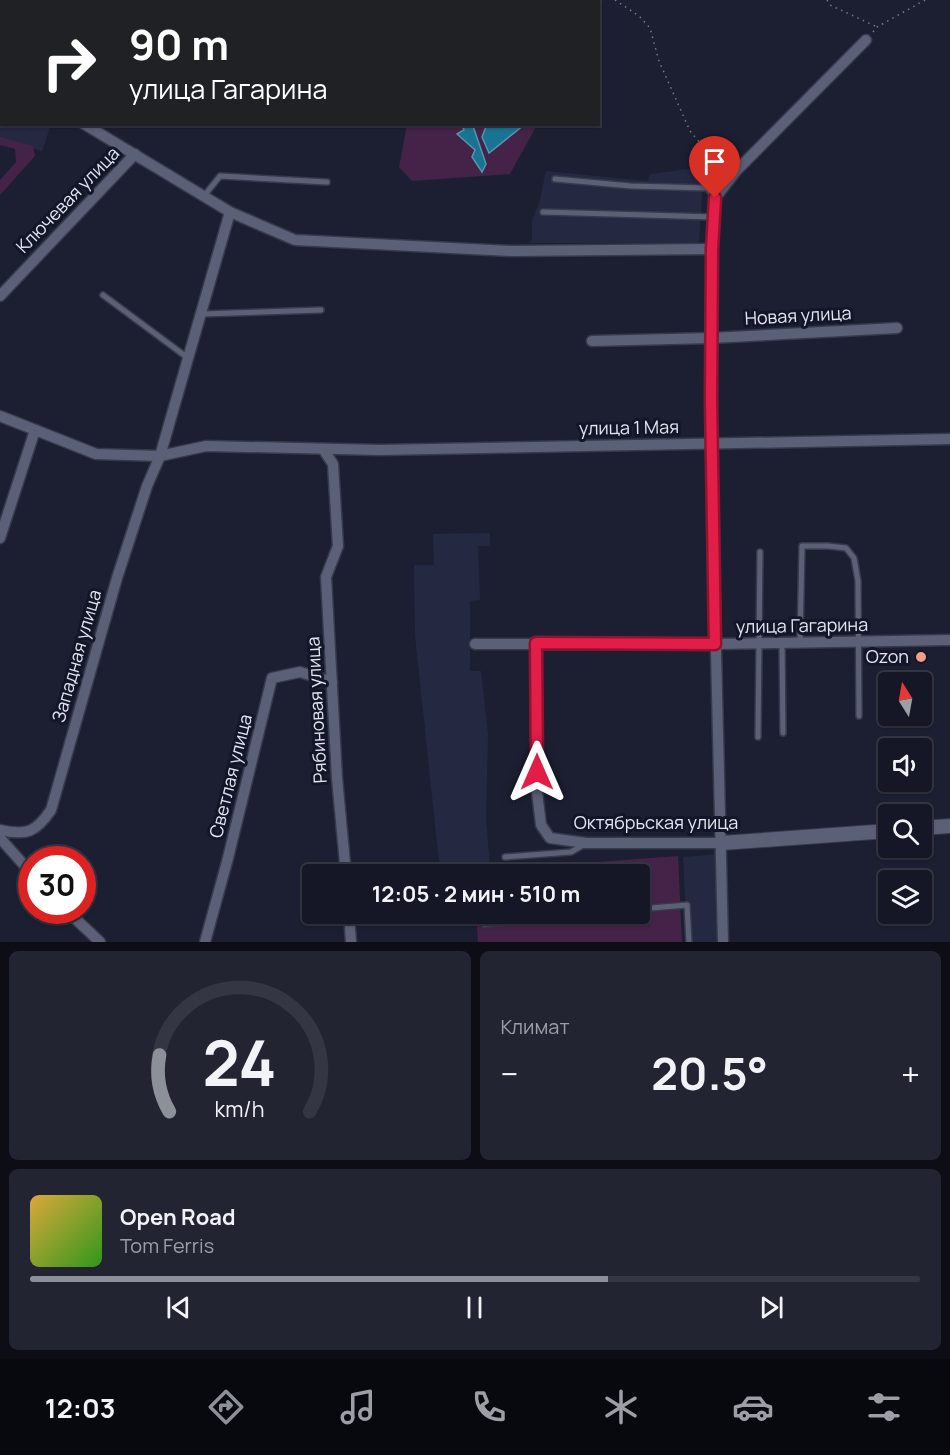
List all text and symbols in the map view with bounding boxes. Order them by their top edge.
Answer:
text: 90 m [129,15,229,73]
icon: right [30,24,108,102]
text: улица Гагарина [129,70,327,107]
pin [689,136,740,198]
street label: Ключевая улица [10,141,124,258]
icon: arrive [698,145,731,178]
street label: Новая улица [744,300,852,330]
street label: улица 1 Мая [579,414,679,440]
street label: Западная улица [46,587,106,725]
street label: улица Гагарина [736,612,868,638]
street label: Рябиновая улица [300,636,332,784]
place label: Ozon [866,644,909,668]
marker: Ozon [914,650,928,664]
north arrow [878,672,932,726]
map controls [878,672,932,924]
street label: Светлая улица [203,711,257,840]
button: sound [878,738,932,792]
position arrow [505,740,569,804]
button: search [878,804,932,858]
street label: Октябрьская улица [574,810,738,834]
speed limit sign: 30 [18,846,96,924]
button: layers [878,870,932,924]
text: 12:05 · 2 мин · 510 m [372,879,580,909]
text: Климат [501,1013,570,1040]
text: 24 [203,1019,277,1105]
text: 20.5° [651,1042,768,1104]
text: − [501,1051,518,1096]
text: + [901,1051,920,1096]
text: km/h [215,1095,265,1124]
text: Open Road [120,1202,235,1232]
text: Tom Ferris [120,1232,214,1259]
icon: previous [162,1291,195,1324]
icon: pause [458,1291,491,1324]
icon: next [755,1291,788,1324]
icon: directions [205,1386,247,1428]
icon: music [337,1386,379,1428]
icon: phone [468,1386,510,1428]
icon: climate [600,1386,642,1428]
icon: car [732,1386,774,1428]
icon: filters [863,1386,905,1428]
text: 12:03 [45,1389,115,1426]

